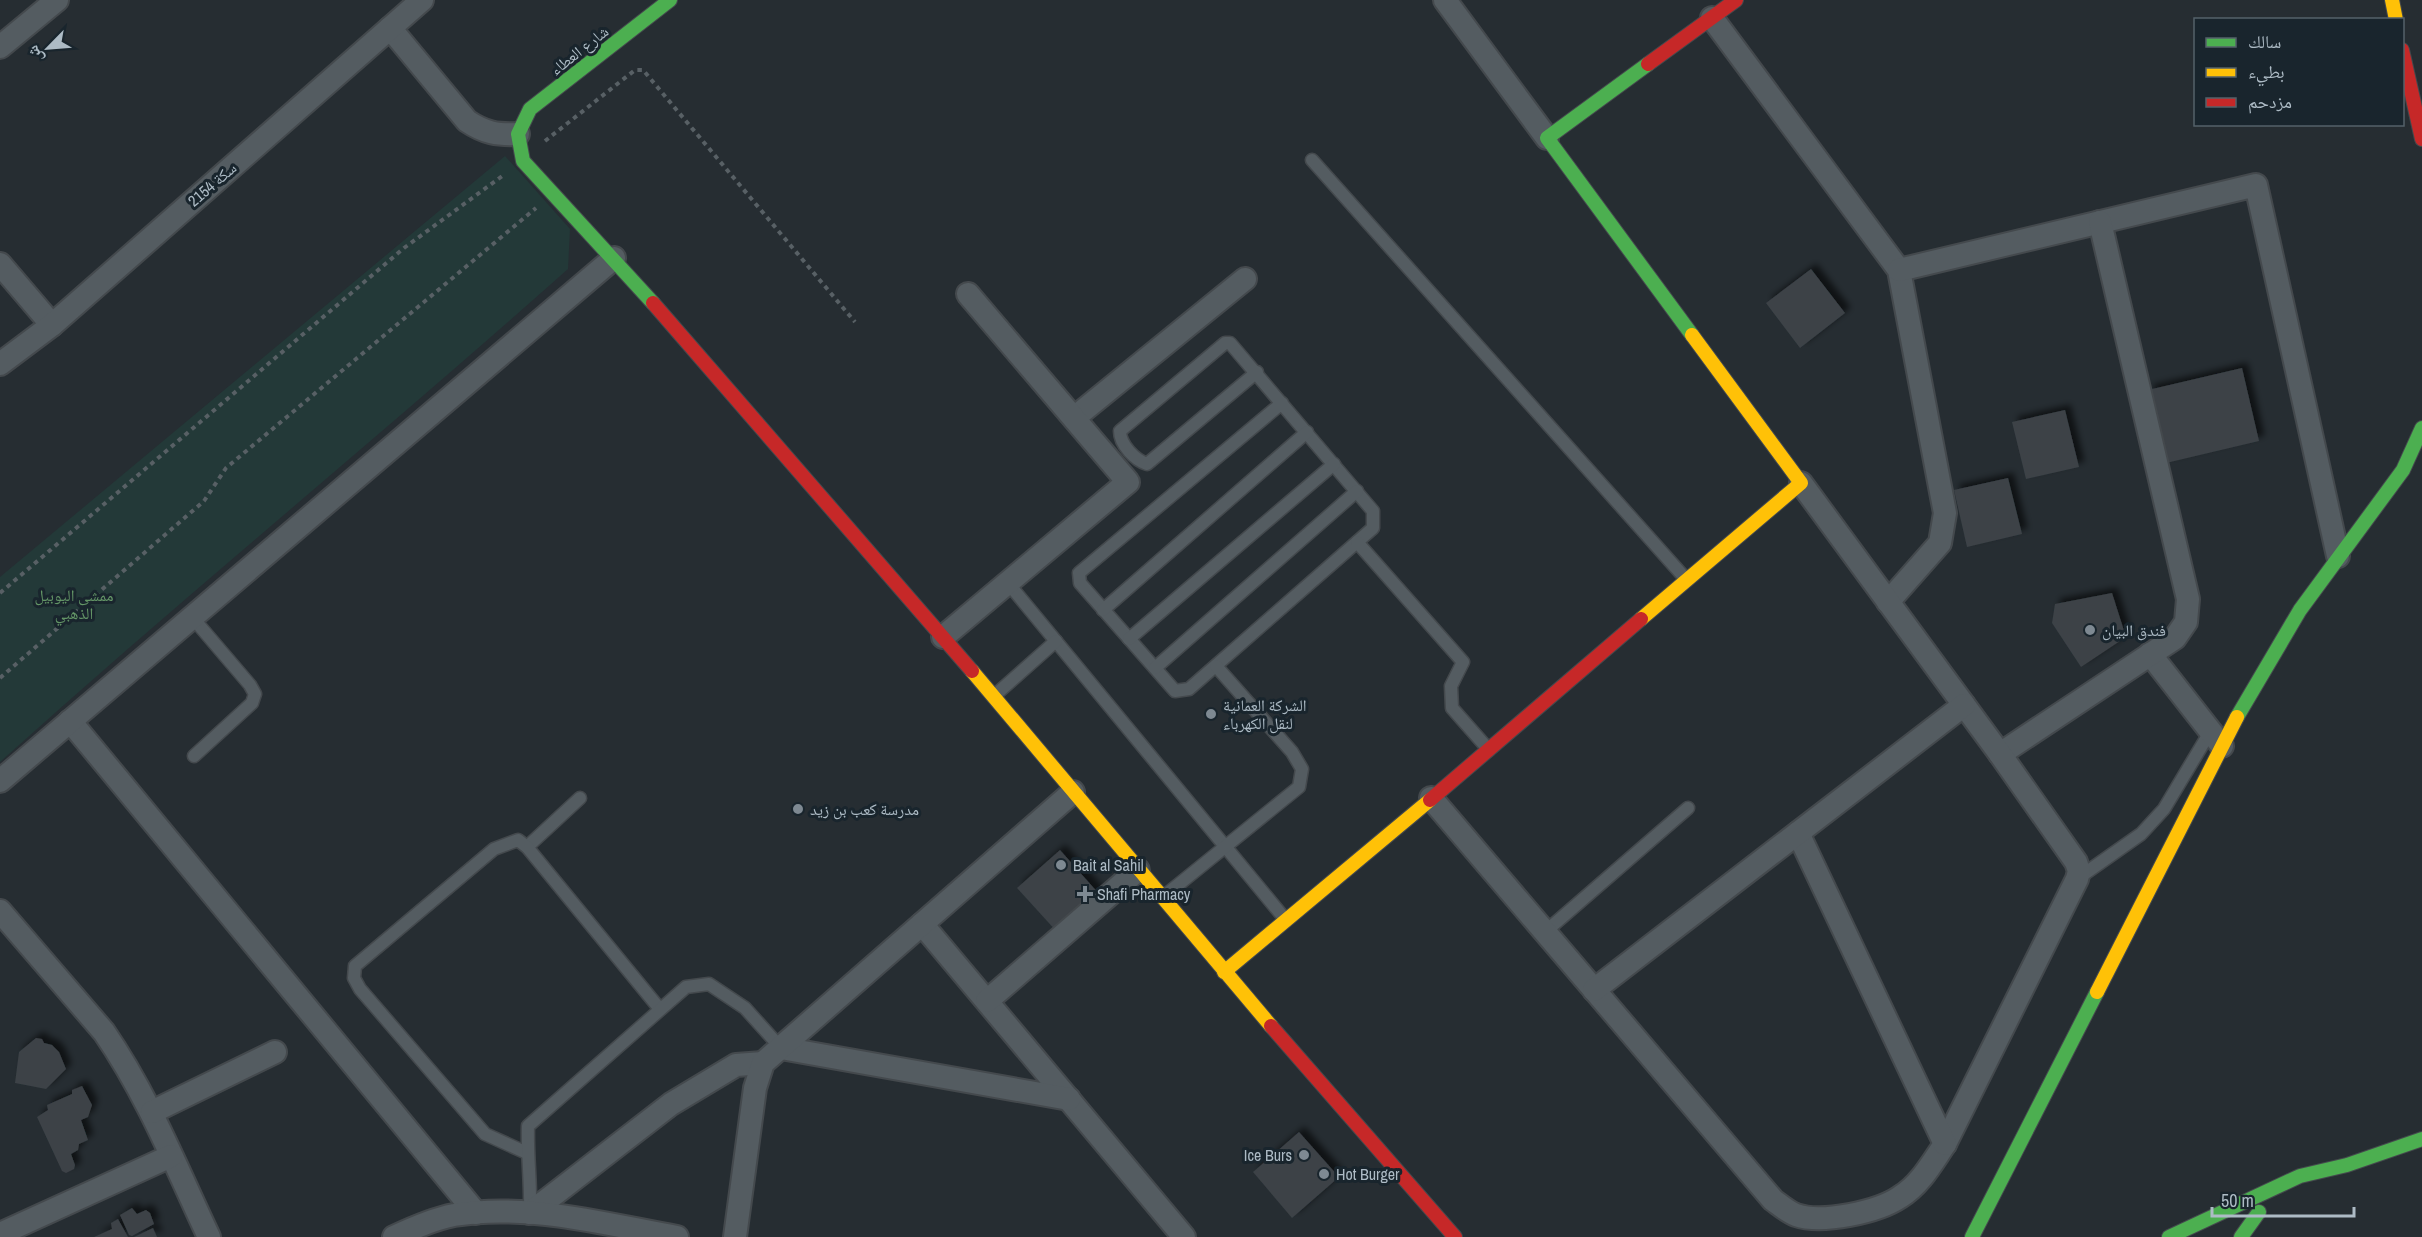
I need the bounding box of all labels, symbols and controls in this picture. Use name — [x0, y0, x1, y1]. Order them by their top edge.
north arrow — [18, 18, 78, 78]
legend — [2194, 18, 2404, 126]
street label: شارع العطاء — [545, 20, 613, 80]
text: سالك — [2248, 29, 2281, 54]
text: ش — [21, 42, 48, 67]
text: بطيء — [2248, 59, 2285, 87]
text: مزدحم — [2248, 89, 2292, 114]
street label: سكة 2154 — [183, 157, 241, 211]
park label: ممشى اليوبيل الذهبي — [34, 584, 114, 626]
place label: فندق البيان — [2102, 619, 2166, 641]
marker: فندق البيان — [2083, 623, 2097, 637]
place label: الشرکة العمانیة لنقل الکهرباء — [1223, 694, 1307, 734]
marker: الشرکة العمانیة لنقل الکهرباء — [1204, 707, 1218, 721]
place label: مدرسة كعب بن زيد — [810, 798, 919, 820]
marker: مدرسة كعب بن زيد — [791, 802, 805, 816]
place label: Bait al Sahil — [1073, 854, 1144, 876]
marker: Bait al Sahil — [1054, 858, 1068, 872]
place label: Shafi Pharmacy — [1097, 883, 1191, 905]
marker: Shafi Pharmacy — [1078, 887, 1092, 901]
place label: Ice Burs — [1244, 1144, 1292, 1166]
marker: Ice Burs — [1297, 1148, 1311, 1162]
place label: Hot Burger — [1336, 1163, 1400, 1185]
marker: Hot Burger — [1317, 1167, 1331, 1181]
scale bar — [2212, 1180, 2354, 1218]
text: 50 m — [2221, 1188, 2254, 1213]

